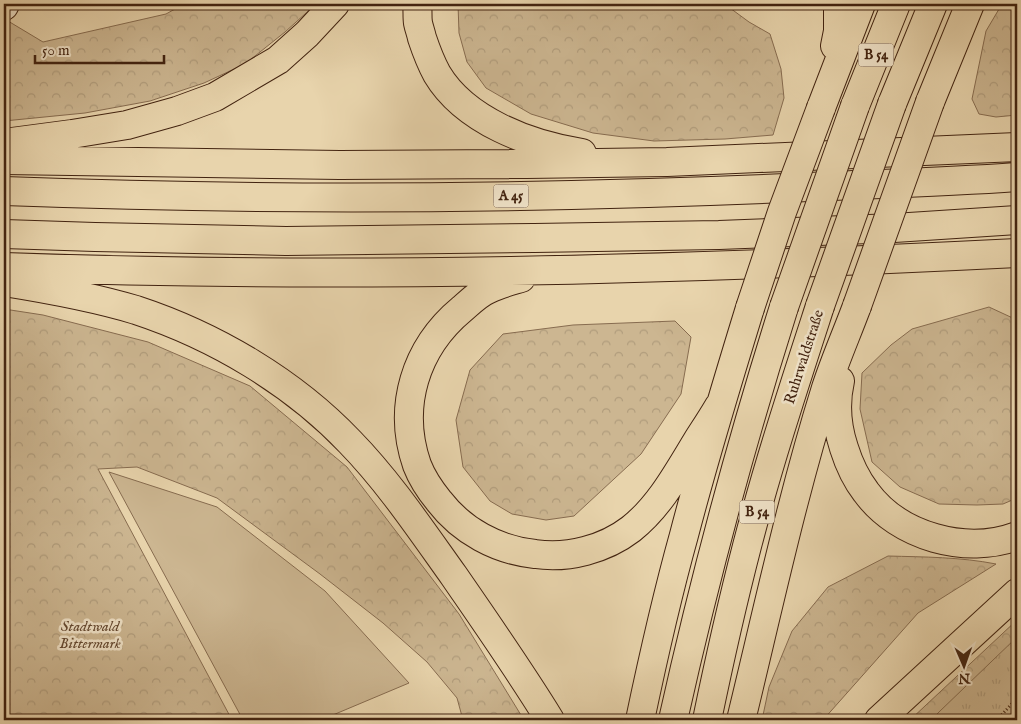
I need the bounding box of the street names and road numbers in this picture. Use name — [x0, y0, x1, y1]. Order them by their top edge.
road number: B 54 — [858, 44, 894, 66]
road number: A 45 — [494, 185, 528, 208]
street label: Ruhrwaldstraße — [780, 307, 828, 407]
road number: B 54 — [740, 501, 774, 524]

